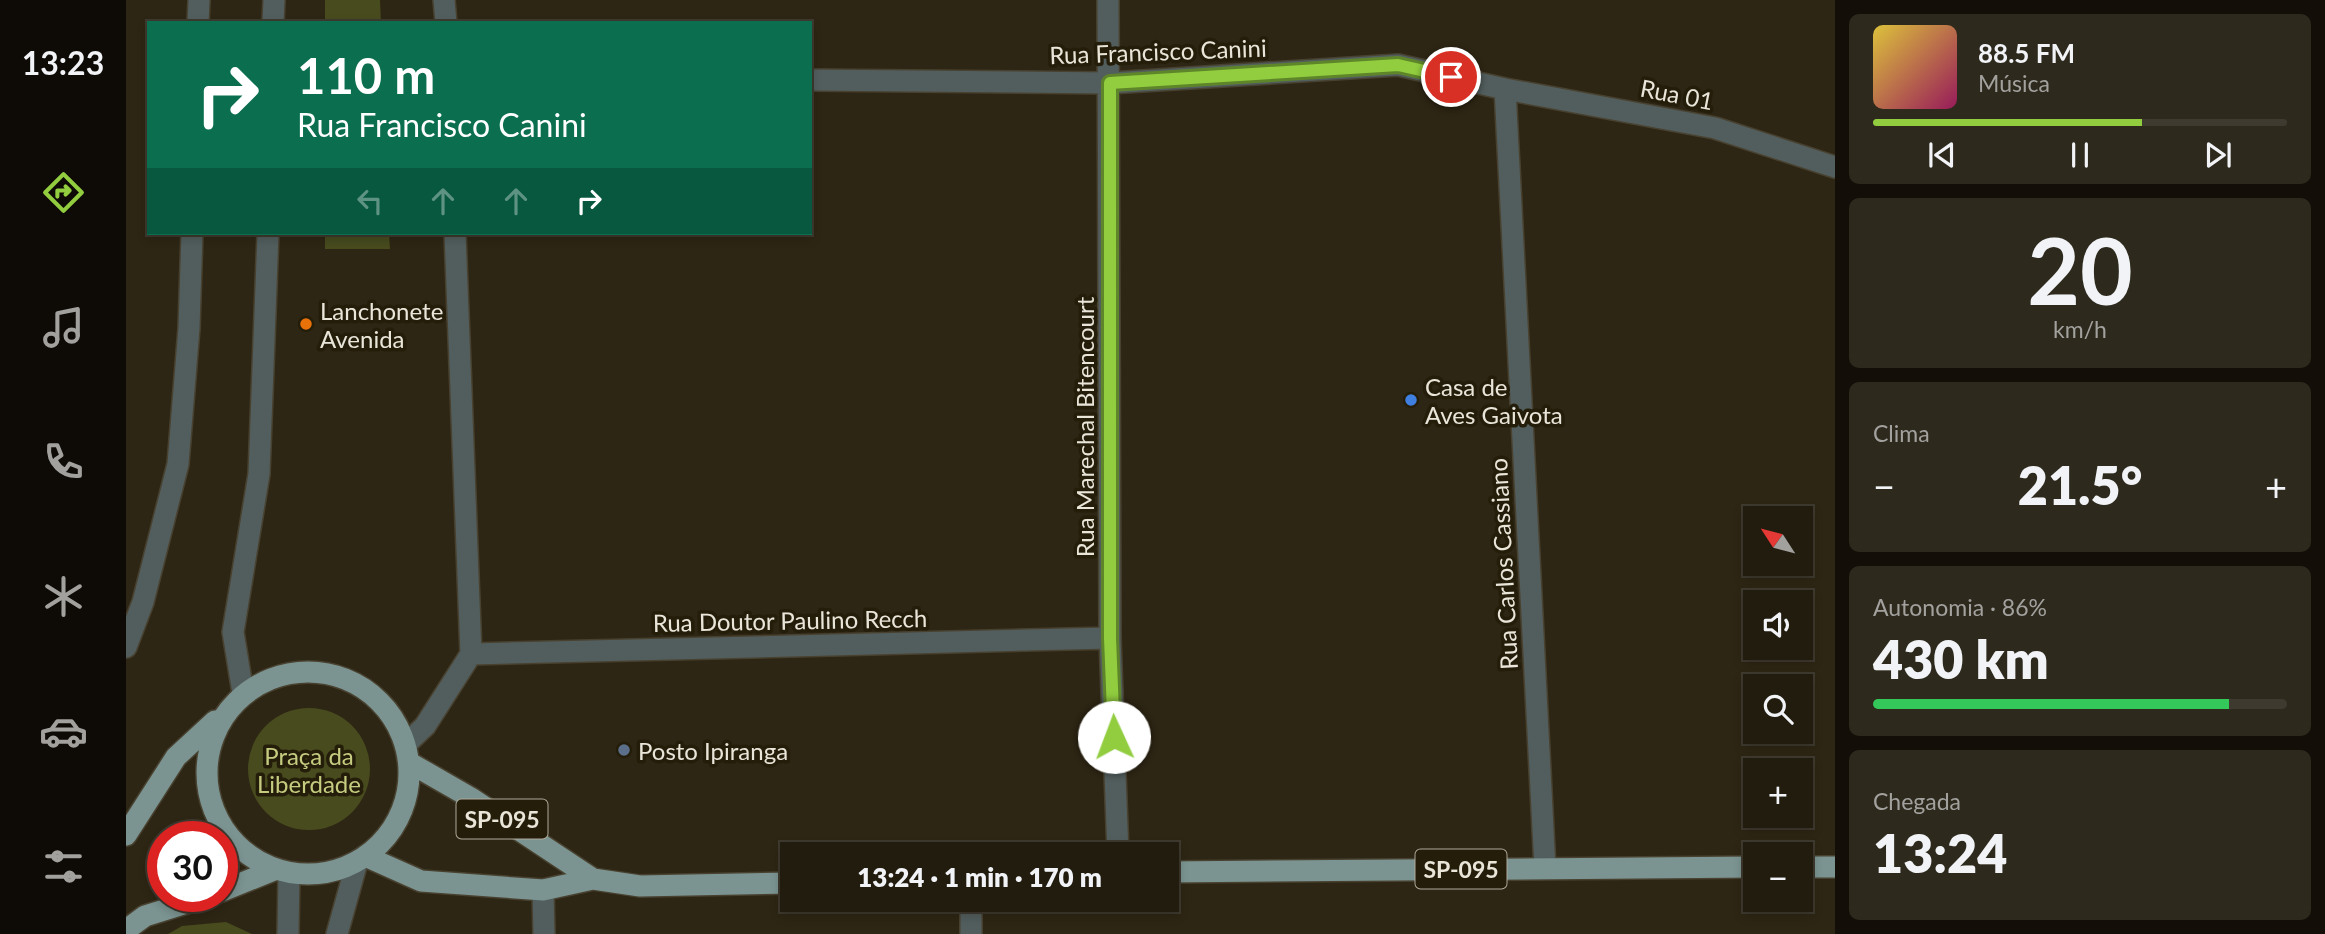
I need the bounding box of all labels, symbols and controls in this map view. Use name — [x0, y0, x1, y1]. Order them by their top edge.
street label: Rua Francisco Canini — [1049, 33, 1267, 69]
text: 88.5 FM — [1978, 37, 2075, 69]
text: 13:23 — [22, 43, 104, 82]
text: 110 m — [297, 46, 435, 104]
pin — [1421, 47, 1481, 107]
icon: right — [182, 49, 273, 140]
icon: arrive — [1432, 58, 1470, 96]
text: Música — [1978, 69, 2050, 97]
street label: Rua 01 — [1638, 73, 1716, 115]
text: Rua Francisco Canini — [297, 105, 587, 144]
icon: previous — [1923, 136, 1961, 174]
icon: pause — [2061, 136, 2099, 174]
icon: next — [2199, 136, 2237, 174]
icon: directions — [39, 168, 88, 217]
icon: left — [351, 182, 389, 220]
icon: ahead — [424, 182, 462, 220]
icon: ahead — [497, 182, 535, 220]
icon: right — [570, 182, 608, 220]
text: 20 — [2027, 215, 2133, 324]
place label: Lanchonete Avenida — [320, 296, 443, 353]
street label: Rua Marechal Bitencourt — [1070, 296, 1099, 557]
icon: music — [39, 303, 88, 352]
text: km/h — [2053, 315, 2107, 343]
marker: Lanchonete Avenida — [298, 316, 314, 332]
place label: Casa de Aves Gaivota — [1425, 372, 1563, 429]
marker: Casa de Aves Gaivota — [1403, 392, 1419, 408]
text: Clima — [1873, 419, 1930, 447]
icon: phone — [39, 437, 88, 486]
text: 21.5° — [2018, 454, 2142, 516]
street label: Rua Carlos Cassiano — [1483, 457, 1523, 671]
text: − — [1873, 463, 1895, 509]
text: + — [2265, 463, 2287, 509]
north arrow — [1743, 506, 1813, 576]
map controls — [1743, 506, 1813, 912]
icon: climate — [39, 572, 88, 621]
button: sound — [1743, 590, 1813, 660]
text: Autonomia · 86% — [1873, 593, 2047, 621]
street label: Rua Doutor Paulino Recch — [653, 603, 927, 637]
text: 430 km — [1873, 628, 2049, 690]
button: search — [1743, 674, 1813, 744]
position arrow — [1077, 700, 1151, 774]
icon: car — [39, 707, 88, 756]
place label: Posto Ipiranga — [638, 736, 788, 765]
park label: Praça da Liberdade — [257, 741, 361, 798]
marker: Posto Ipiranga — [616, 742, 632, 758]
button: + — [1743, 758, 1813, 828]
text: Chegada — [1873, 787, 1961, 815]
road number: SP-095 — [456, 800, 548, 838]
speed limit sign: 30 — [147, 821, 238, 912]
text: 13:24 — [1873, 822, 2007, 884]
icon: filters — [39, 842, 88, 891]
button: − — [1743, 842, 1813, 912]
road number: SP-095 — [1416, 849, 1506, 888]
text: 13:24 · 1 min · 170 m — [857, 861, 1102, 893]

